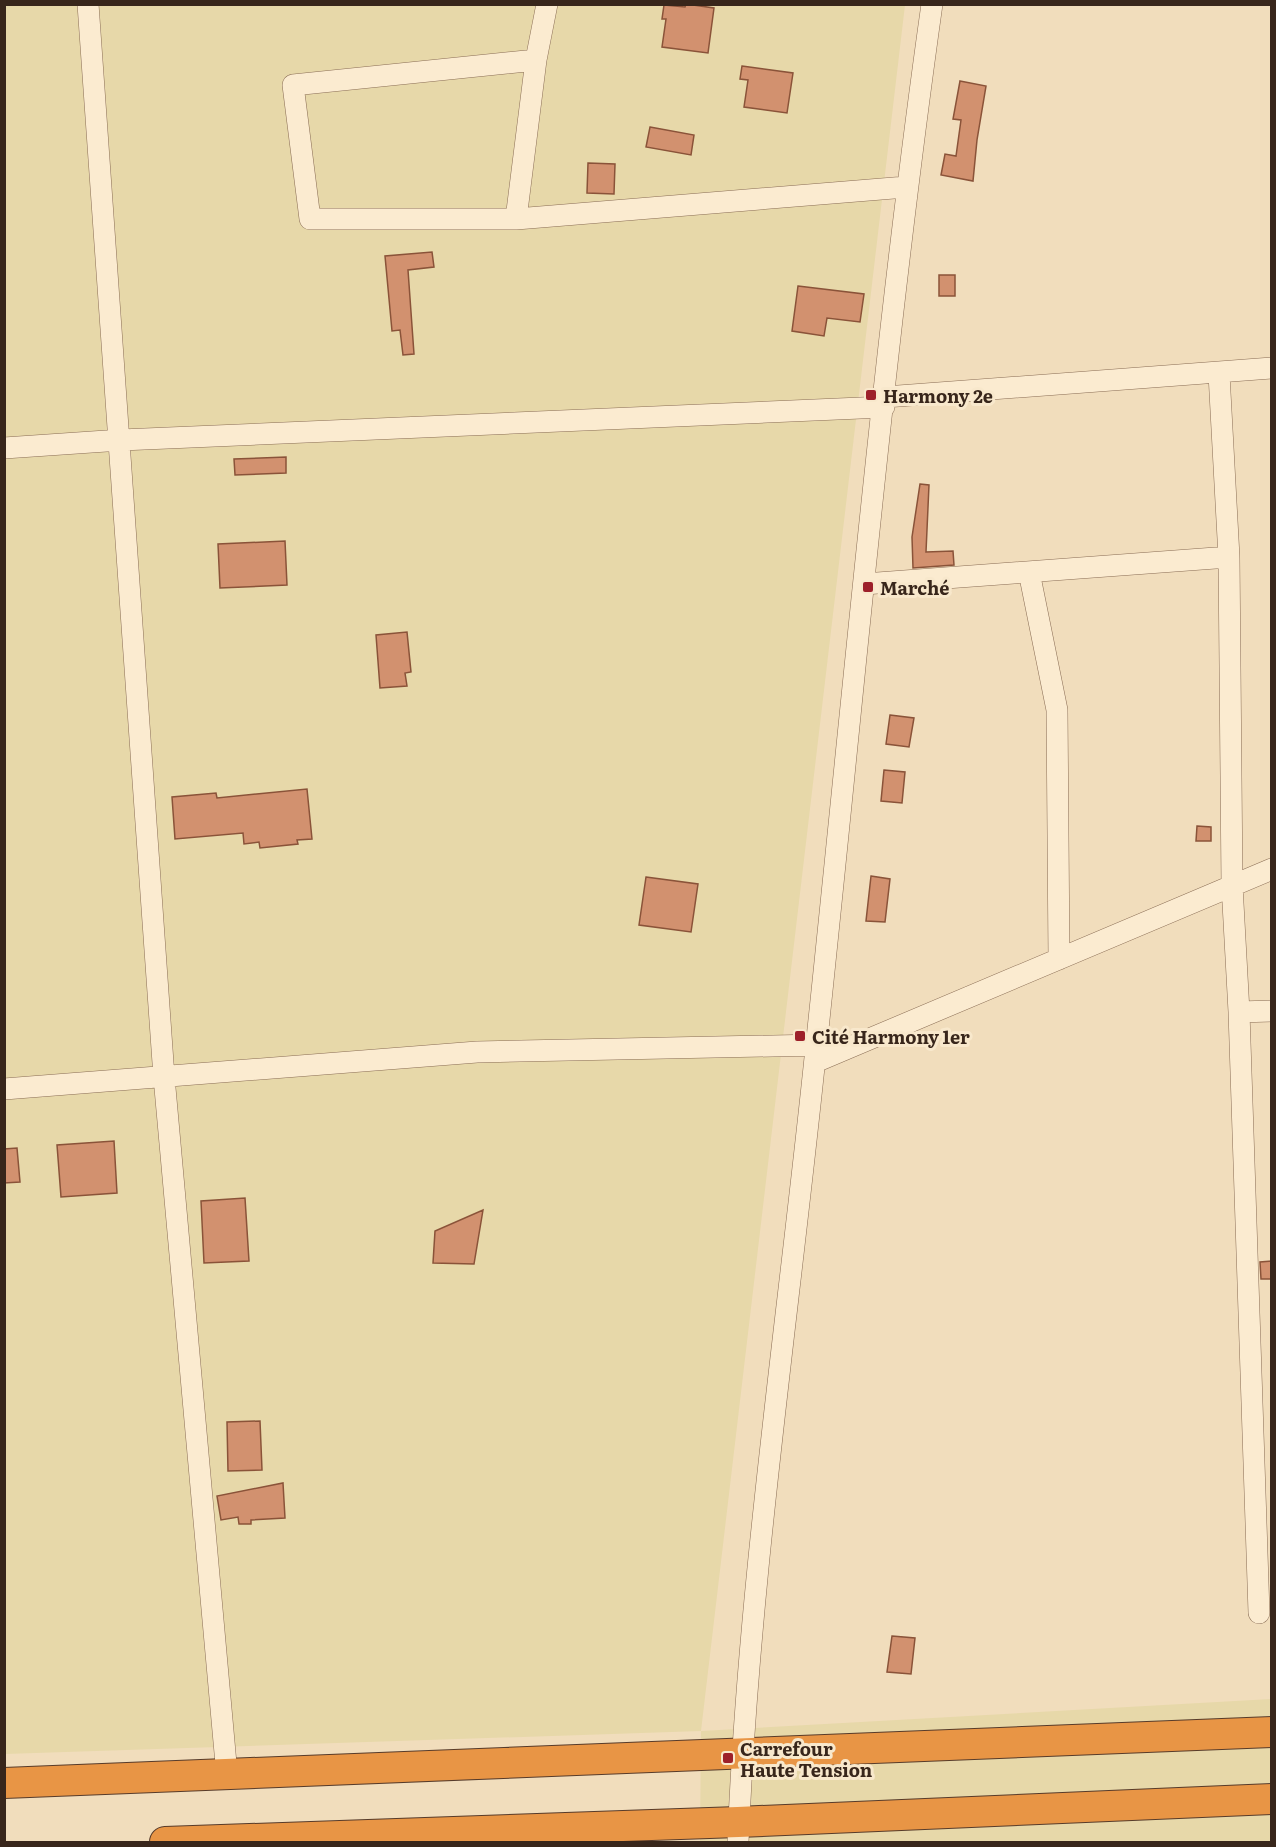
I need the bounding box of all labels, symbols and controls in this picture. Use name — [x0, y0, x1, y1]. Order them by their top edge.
place label: Harmony 2e — [883, 382, 993, 409]
marker: Harmony 2e — [864, 388, 878, 402]
place label: Marché — [880, 574, 950, 601]
marker: Marché — [861, 580, 875, 594]
place label: Cité Harmony 1er — [812, 1023, 970, 1050]
marker: Cité Harmony 1er — [793, 1029, 807, 1043]
place label: Carrefour Haute Tension — [740, 1735, 873, 1783]
marker: Carrefour Haute Tension — [721, 1751, 735, 1765]

